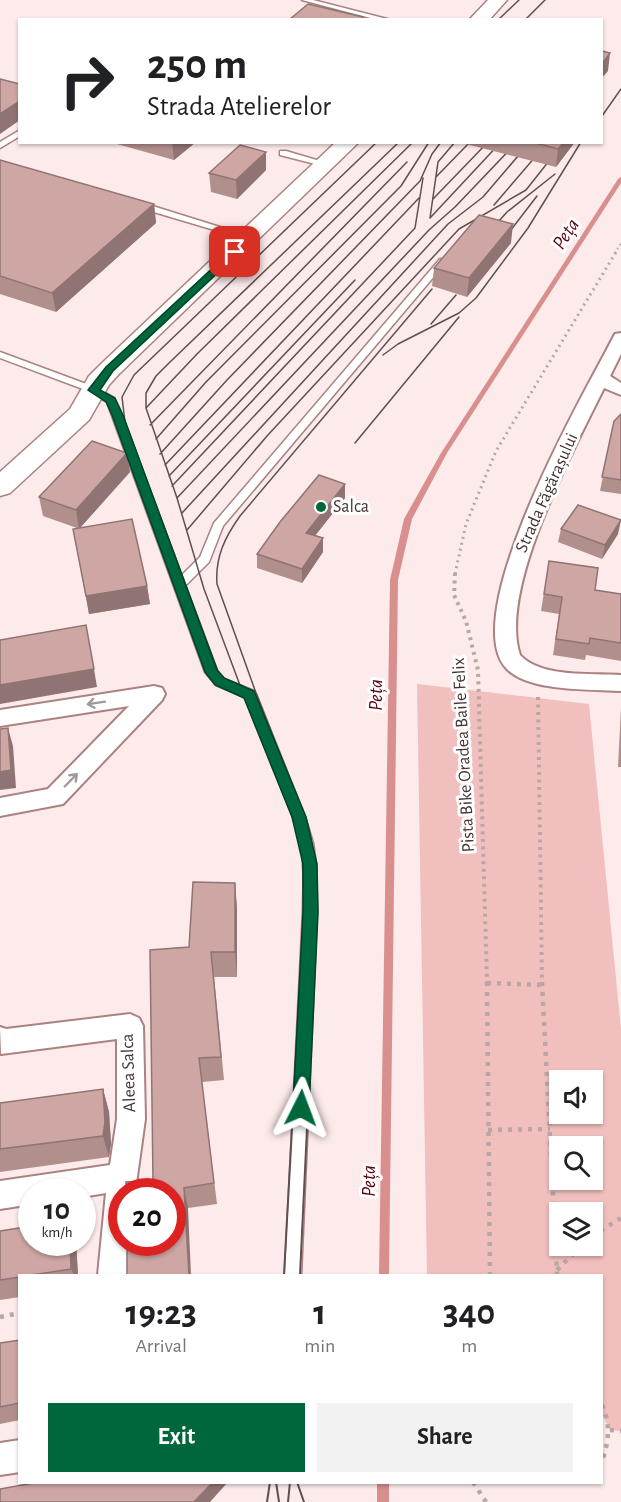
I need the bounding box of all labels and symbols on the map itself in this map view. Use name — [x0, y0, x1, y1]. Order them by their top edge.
water label: Peța — [549, 215, 584, 253]
pin — [209, 226, 260, 277]
street label: Strada Făgărașului — [513, 430, 582, 556]
place label: Salca — [333, 498, 369, 516]
marker: Salca — [314, 500, 328, 514]
street label: Pista Bike Oradea Baile Felix — [450, 657, 478, 853]
water label: Peța — [366, 679, 387, 711]
one-way arrow — [86, 698, 106, 709]
one-way arrow — [64, 773, 78, 788]
street label: Aleea Salca — [119, 1033, 139, 1113]
position arrow — [269, 1076, 333, 1140]
water label: Peța — [359, 1165, 380, 1197]
speed limit sign: 20 — [108, 1178, 186, 1256]

